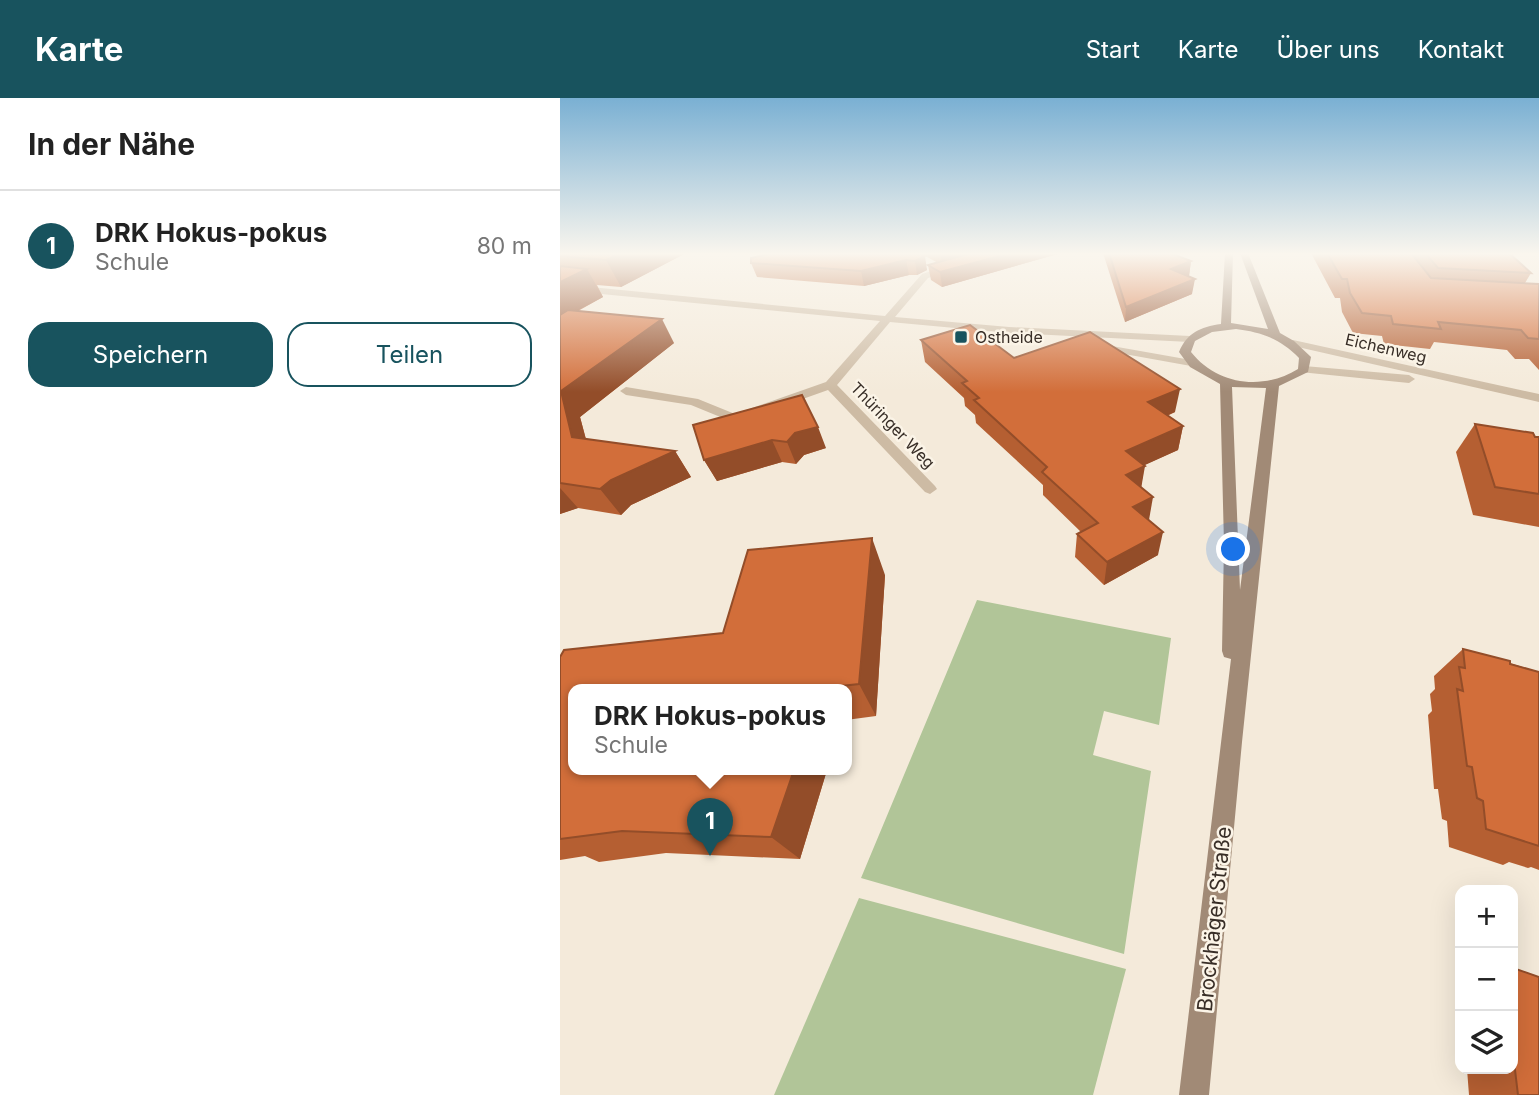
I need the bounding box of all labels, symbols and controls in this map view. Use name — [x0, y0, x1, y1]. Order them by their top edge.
text: Karte — [35, 29, 123, 69]
text: Start — [1086, 35, 1140, 64]
text: Karte — [1178, 35, 1238, 64]
text: Über uns — [1276, 35, 1380, 64]
text: Kontakt — [1418, 35, 1504, 64]
text: In der Nähe — [28, 126, 195, 162]
text: DRK Hokus-pokus — [95, 217, 327, 248]
text: 1 — [46, 232, 56, 260]
text: 80 m — [477, 232, 532, 260]
text: Schule — [95, 248, 169, 276]
button: Speichern — [28, 322, 273, 387]
button: Teilen — [287, 322, 532, 387]
place label: Ostheide — [975, 327, 1043, 347]
marker: Ostheide — [953, 329, 969, 345]
street label: Eichenweg — [1343, 329, 1429, 367]
street label: Thüringer Weg — [847, 378, 939, 472]
your location — [1216, 532, 1250, 566]
popup — [568, 684, 852, 775]
text: DRK Hokus-pokus — [594, 700, 826, 731]
text: Schule — [594, 731, 668, 759]
pin: 1 — [687, 798, 733, 856]
street label: Brockhäger Straße — [1192, 825, 1236, 1013]
map controls — [1455, 885, 1518, 1074]
button: + — [1455, 885, 1518, 948]
button: − — [1455, 948, 1518, 1011]
button: layers — [1455, 1011, 1518, 1074]

